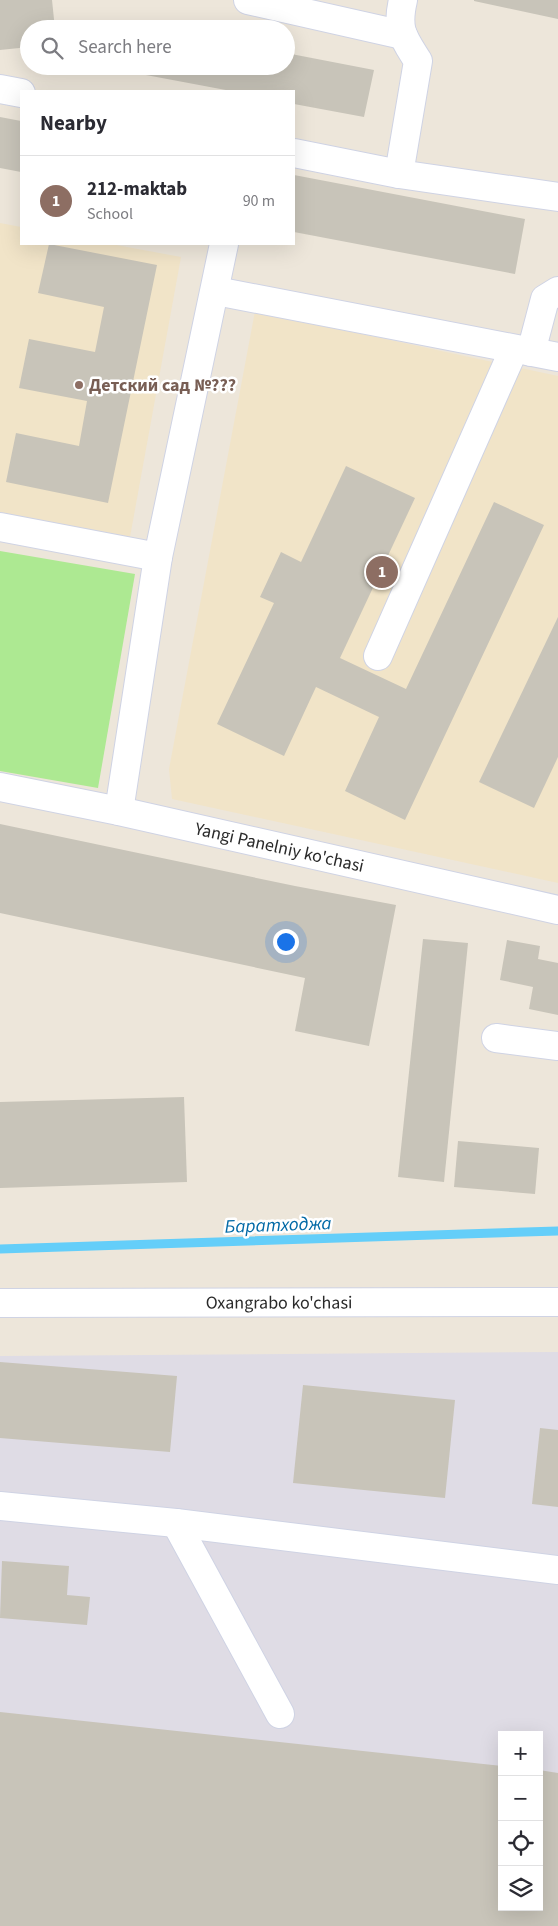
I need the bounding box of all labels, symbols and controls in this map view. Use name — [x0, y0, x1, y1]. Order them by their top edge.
search box — [20, 20, 295, 75]
icon: search — [38, 34, 66, 62]
text: Search here — [78, 34, 172, 61]
text: Nearby — [40, 108, 107, 138]
text: 212-maktab — [87, 176, 187, 203]
text: 1 — [52, 190, 60, 212]
text: 90 m — [243, 190, 275, 212]
text: School — [87, 203, 133, 225]
place label: Детский сад №??? — [89, 373, 236, 398]
marker: Детский сад №??? — [73, 379, 85, 391]
pin: 1 — [366, 553, 398, 591]
street label: Yangi Panelniy ko'chasi — [192, 816, 366, 879]
your location — [273, 929, 299, 955]
water label: Баратходжа — [224, 1210, 332, 1241]
street label: Oxangrabo ko'chasi — [206, 1290, 352, 1316]
map controls — [498, 1731, 543, 1911]
button: + — [498, 1731, 543, 1776]
button: − — [498, 1776, 543, 1821]
button: locate — [498, 1821, 543, 1866]
button: layers — [498, 1866, 543, 1911]

